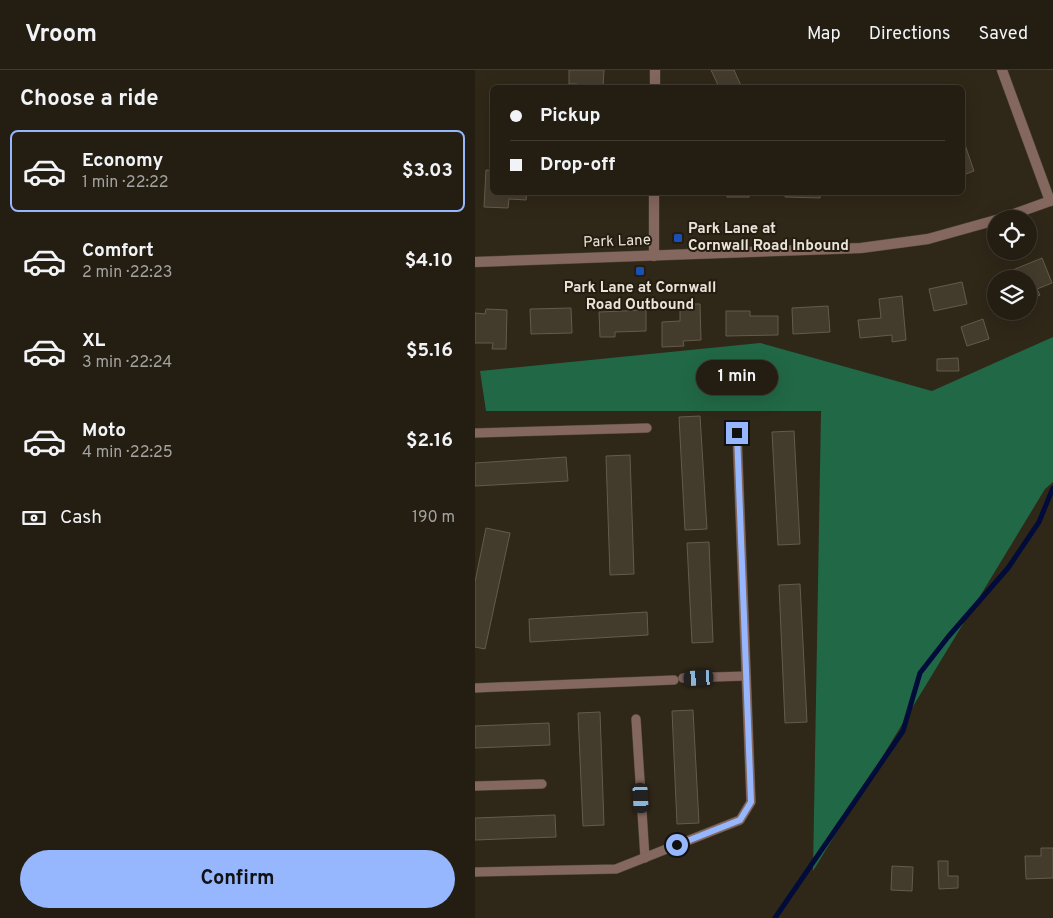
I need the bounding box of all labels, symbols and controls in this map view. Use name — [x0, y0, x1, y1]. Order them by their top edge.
text: Vroom — [25, 20, 97, 50]
text: Map — [807, 23, 841, 46]
text: Directions — [869, 23, 951, 46]
text: Saved — [979, 23, 1028, 46]
text: Choose a ride — [20, 86, 158, 113]
text: Pickup — [540, 104, 600, 128]
icon: car — [22, 149, 67, 194]
text: Economy — [82, 149, 163, 173]
text: Drop-off — [540, 153, 615, 177]
text: $3.03 — [402, 159, 453, 183]
text: 1 min · 22:22 — [82, 173, 169, 193]
map controls — [987, 210, 1037, 320]
button: locate — [987, 210, 1037, 260]
place label: Park Lane at Cornwall Road Inbound — [688, 220, 849, 256]
street label: Park Lane — [583, 231, 651, 253]
marker: Park Lane at Cornwall Road Inbound — [672, 232, 684, 244]
icon: car — [22, 239, 67, 284]
text: Comfort — [82, 239, 154, 263]
text: $4.10 — [405, 249, 453, 273]
text: 2 min · 22:23 — [82, 263, 172, 283]
marker: Park Lane at Cornwall Road Outbound — [634, 265, 646, 277]
button: layers — [987, 270, 1037, 320]
place label: Park Lane at Cornwall Road Outbound — [564, 279, 716, 315]
icon: car — [22, 329, 67, 374]
text: XL — [82, 329, 105, 353]
text: $5.16 — [406, 339, 453, 363]
text: 3 min · 22:24 — [82, 353, 172, 373]
callout: 1 min — [696, 360, 778, 396]
text: 1 min — [718, 367, 756, 387]
icon: car — [22, 419, 67, 464]
text: Moto — [82, 419, 126, 443]
route end — [726, 422, 748, 444]
text: $2.16 — [406, 429, 453, 453]
text: 4 min · 22:25 — [82, 443, 173, 463]
icon: cash — [20, 504, 48, 532]
text: Cash — [60, 506, 102, 530]
text: 190 m — [412, 508, 455, 528]
car — [683, 670, 714, 686]
car — [632, 783, 649, 813]
route start — [666, 834, 688, 856]
button: Confirm — [20, 850, 455, 908]

